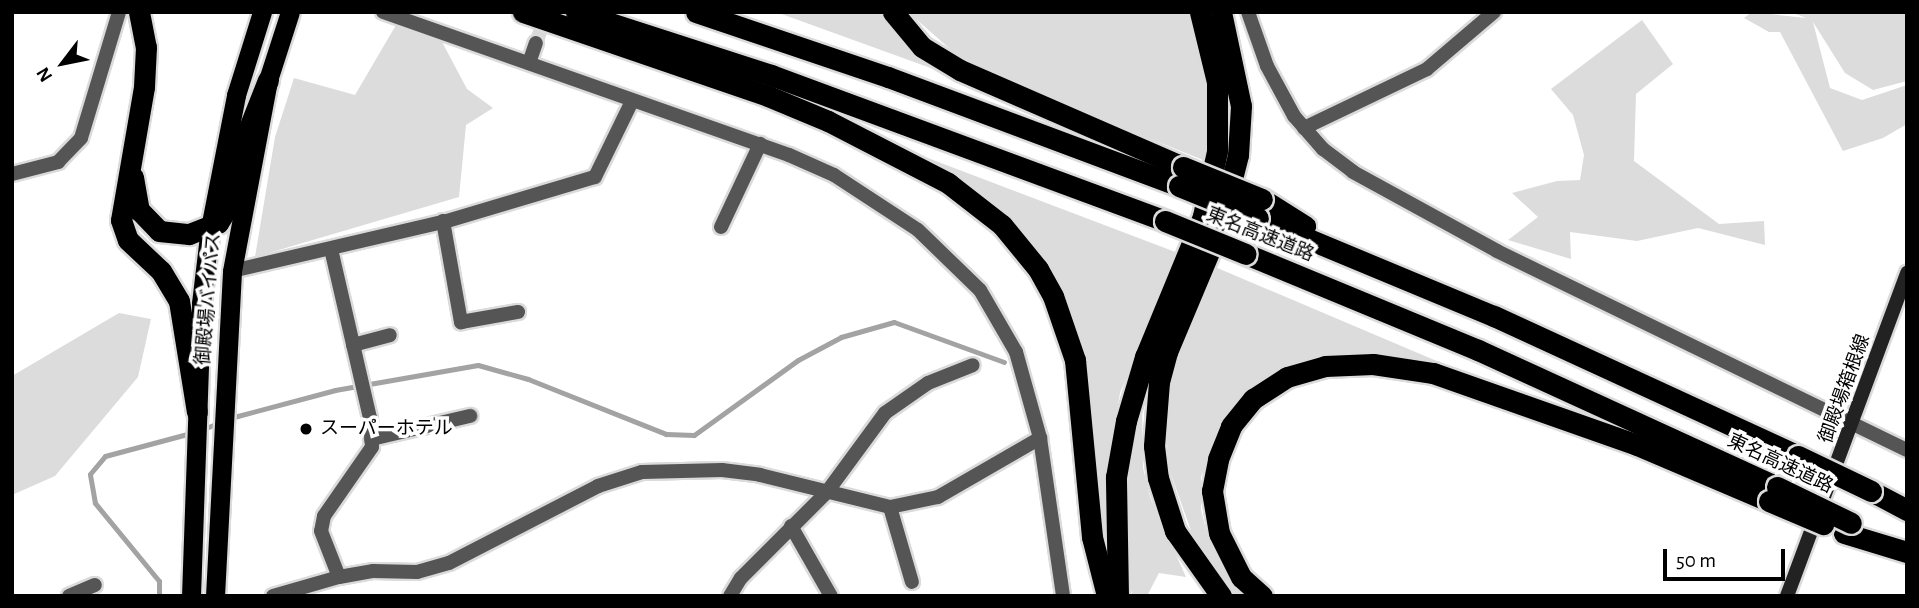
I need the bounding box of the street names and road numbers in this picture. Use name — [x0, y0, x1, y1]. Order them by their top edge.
street label: 東名高速道路 — [1203, 203, 1317, 267]
street label: 御殿場バイパス — [192, 232, 226, 366]
street label: 御殿場箱根線 — [1815, 332, 1875, 446]
street label: 東名高速道路 — [1724, 430, 1836, 498]

